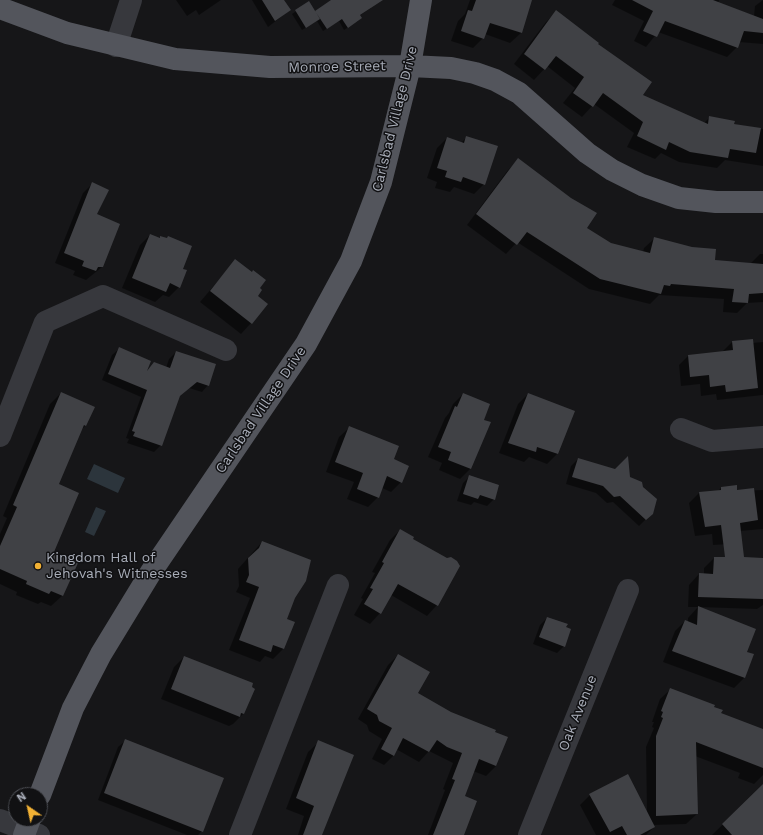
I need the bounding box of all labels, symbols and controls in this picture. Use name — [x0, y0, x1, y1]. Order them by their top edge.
street label: Carlsbad Village Drive — [369, 44, 421, 194]
street label: Monroe Street — [288, 58, 386, 76]
street label: Carlsbad Village Drive — [212, 343, 310, 477]
place label: Kingdom Hall of Jehovah's Witnesses — [46, 550, 188, 582]
marker: Kingdom Hall of Jehovah's Witnesses — [33, 561, 43, 571]
street label: Oak Avenue — [555, 672, 601, 754]
north arrow — [8, 787, 48, 827]
text: N — [15, 790, 29, 805]

